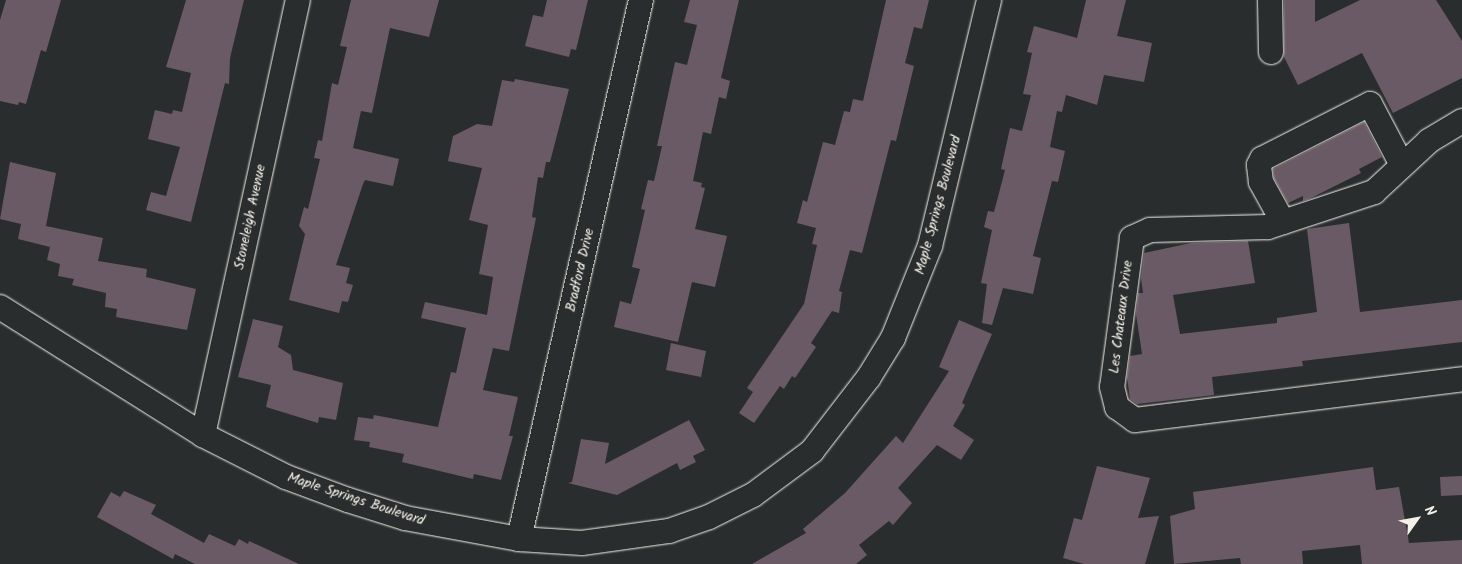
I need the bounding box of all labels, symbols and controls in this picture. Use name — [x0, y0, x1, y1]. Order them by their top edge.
street label: Maple Springs Boulevard — [911, 134, 965, 276]
street label: Stoneleigh Avenue — [231, 163, 269, 271]
street label: Bradford Drive — [562, 227, 598, 313]
street label: Les Chateaux Drive — [1106, 260, 1136, 374]
street label: Maple Springs Boulevard — [285, 469, 427, 529]
north arrow — [1392, 494, 1442, 544]
text: N — [1418, 501, 1441, 521]

